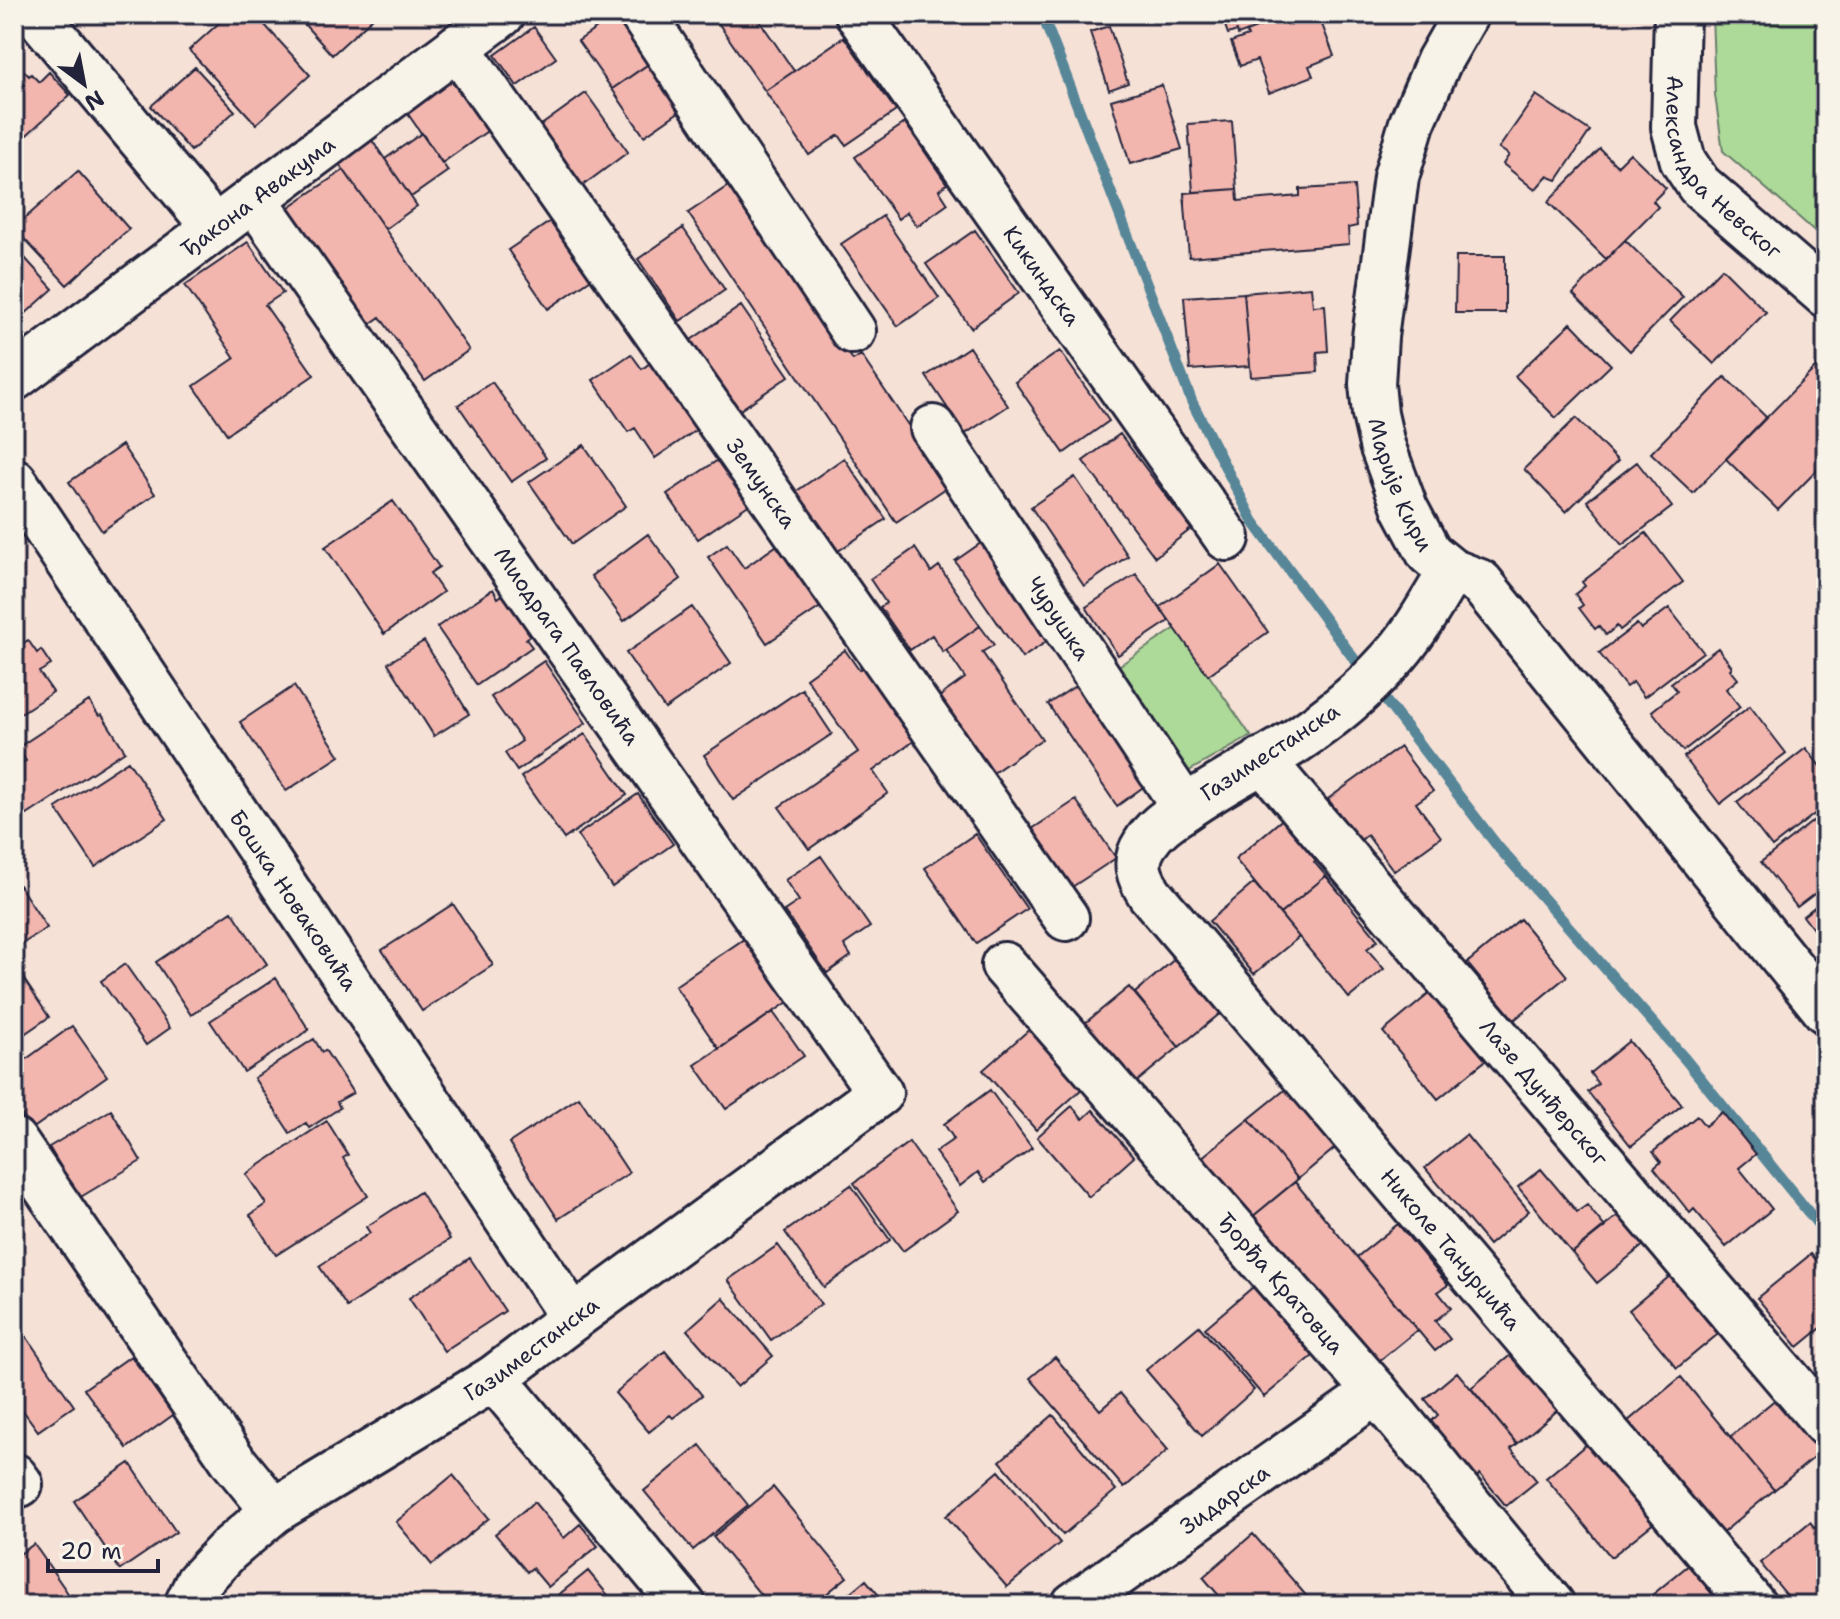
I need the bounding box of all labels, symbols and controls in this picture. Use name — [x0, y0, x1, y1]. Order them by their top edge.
north arrow — [44, 44, 124, 124]
street label: Александра Невског — [1659, 75, 1788, 265]
text: N — [79, 84, 109, 117]
street label: Ђакона Авакума — [175, 129, 341, 263]
street label: Кикиндска — [997, 220, 1088, 332]
street label: Марије Кири — [1362, 415, 1440, 557]
street label: Земунска — [720, 432, 804, 534]
street label: Миодрага Павловића — [487, 541, 647, 751]
street label: Чурушка — [1021, 570, 1098, 666]
street label: Газиместанска — [1195, 696, 1345, 808]
street label: Бошка Новаковића — [223, 804, 365, 997]
street label: Лазе Дунђерског — [1473, 1013, 1615, 1172]
street label: Николе Танурџића — [1374, 1162, 1528, 1336]
street label: Ђорђа Кратовца — [1212, 1206, 1351, 1360]
street label: Газиместанска — [458, 1289, 605, 1407]
street label: Зидарска — [1174, 1457, 1275, 1541]
scale bar — [48, 1523, 158, 1573]
text: 20 m — [60, 1535, 122, 1567]

